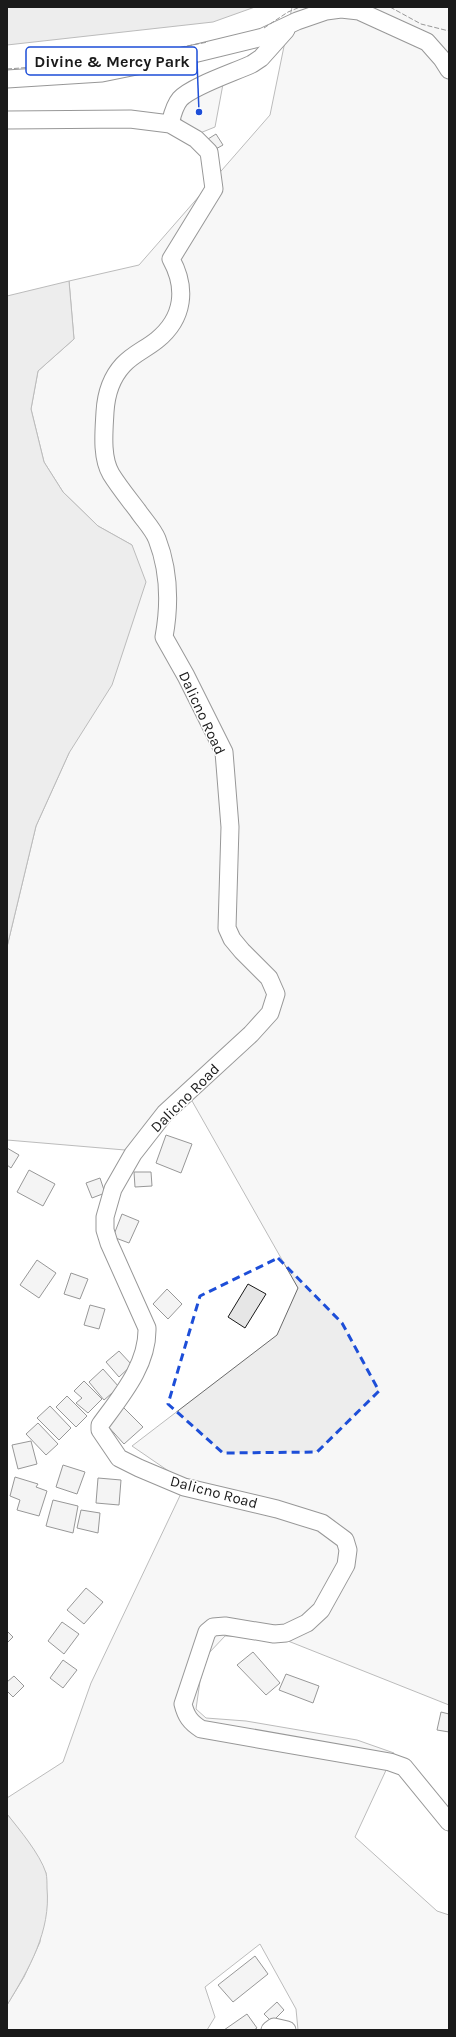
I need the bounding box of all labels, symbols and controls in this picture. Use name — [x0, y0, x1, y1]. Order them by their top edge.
callout: Divine & Mercy Park — [26, 47, 197, 75]
text: Divine & Mercy Park — [34, 52, 190, 71]
street label: Dalicno Road — [175, 668, 229, 758]
street label: Dalicno Road — [147, 1060, 223, 1136]
street label: Dalicno Road — [168, 1472, 260, 1512]

